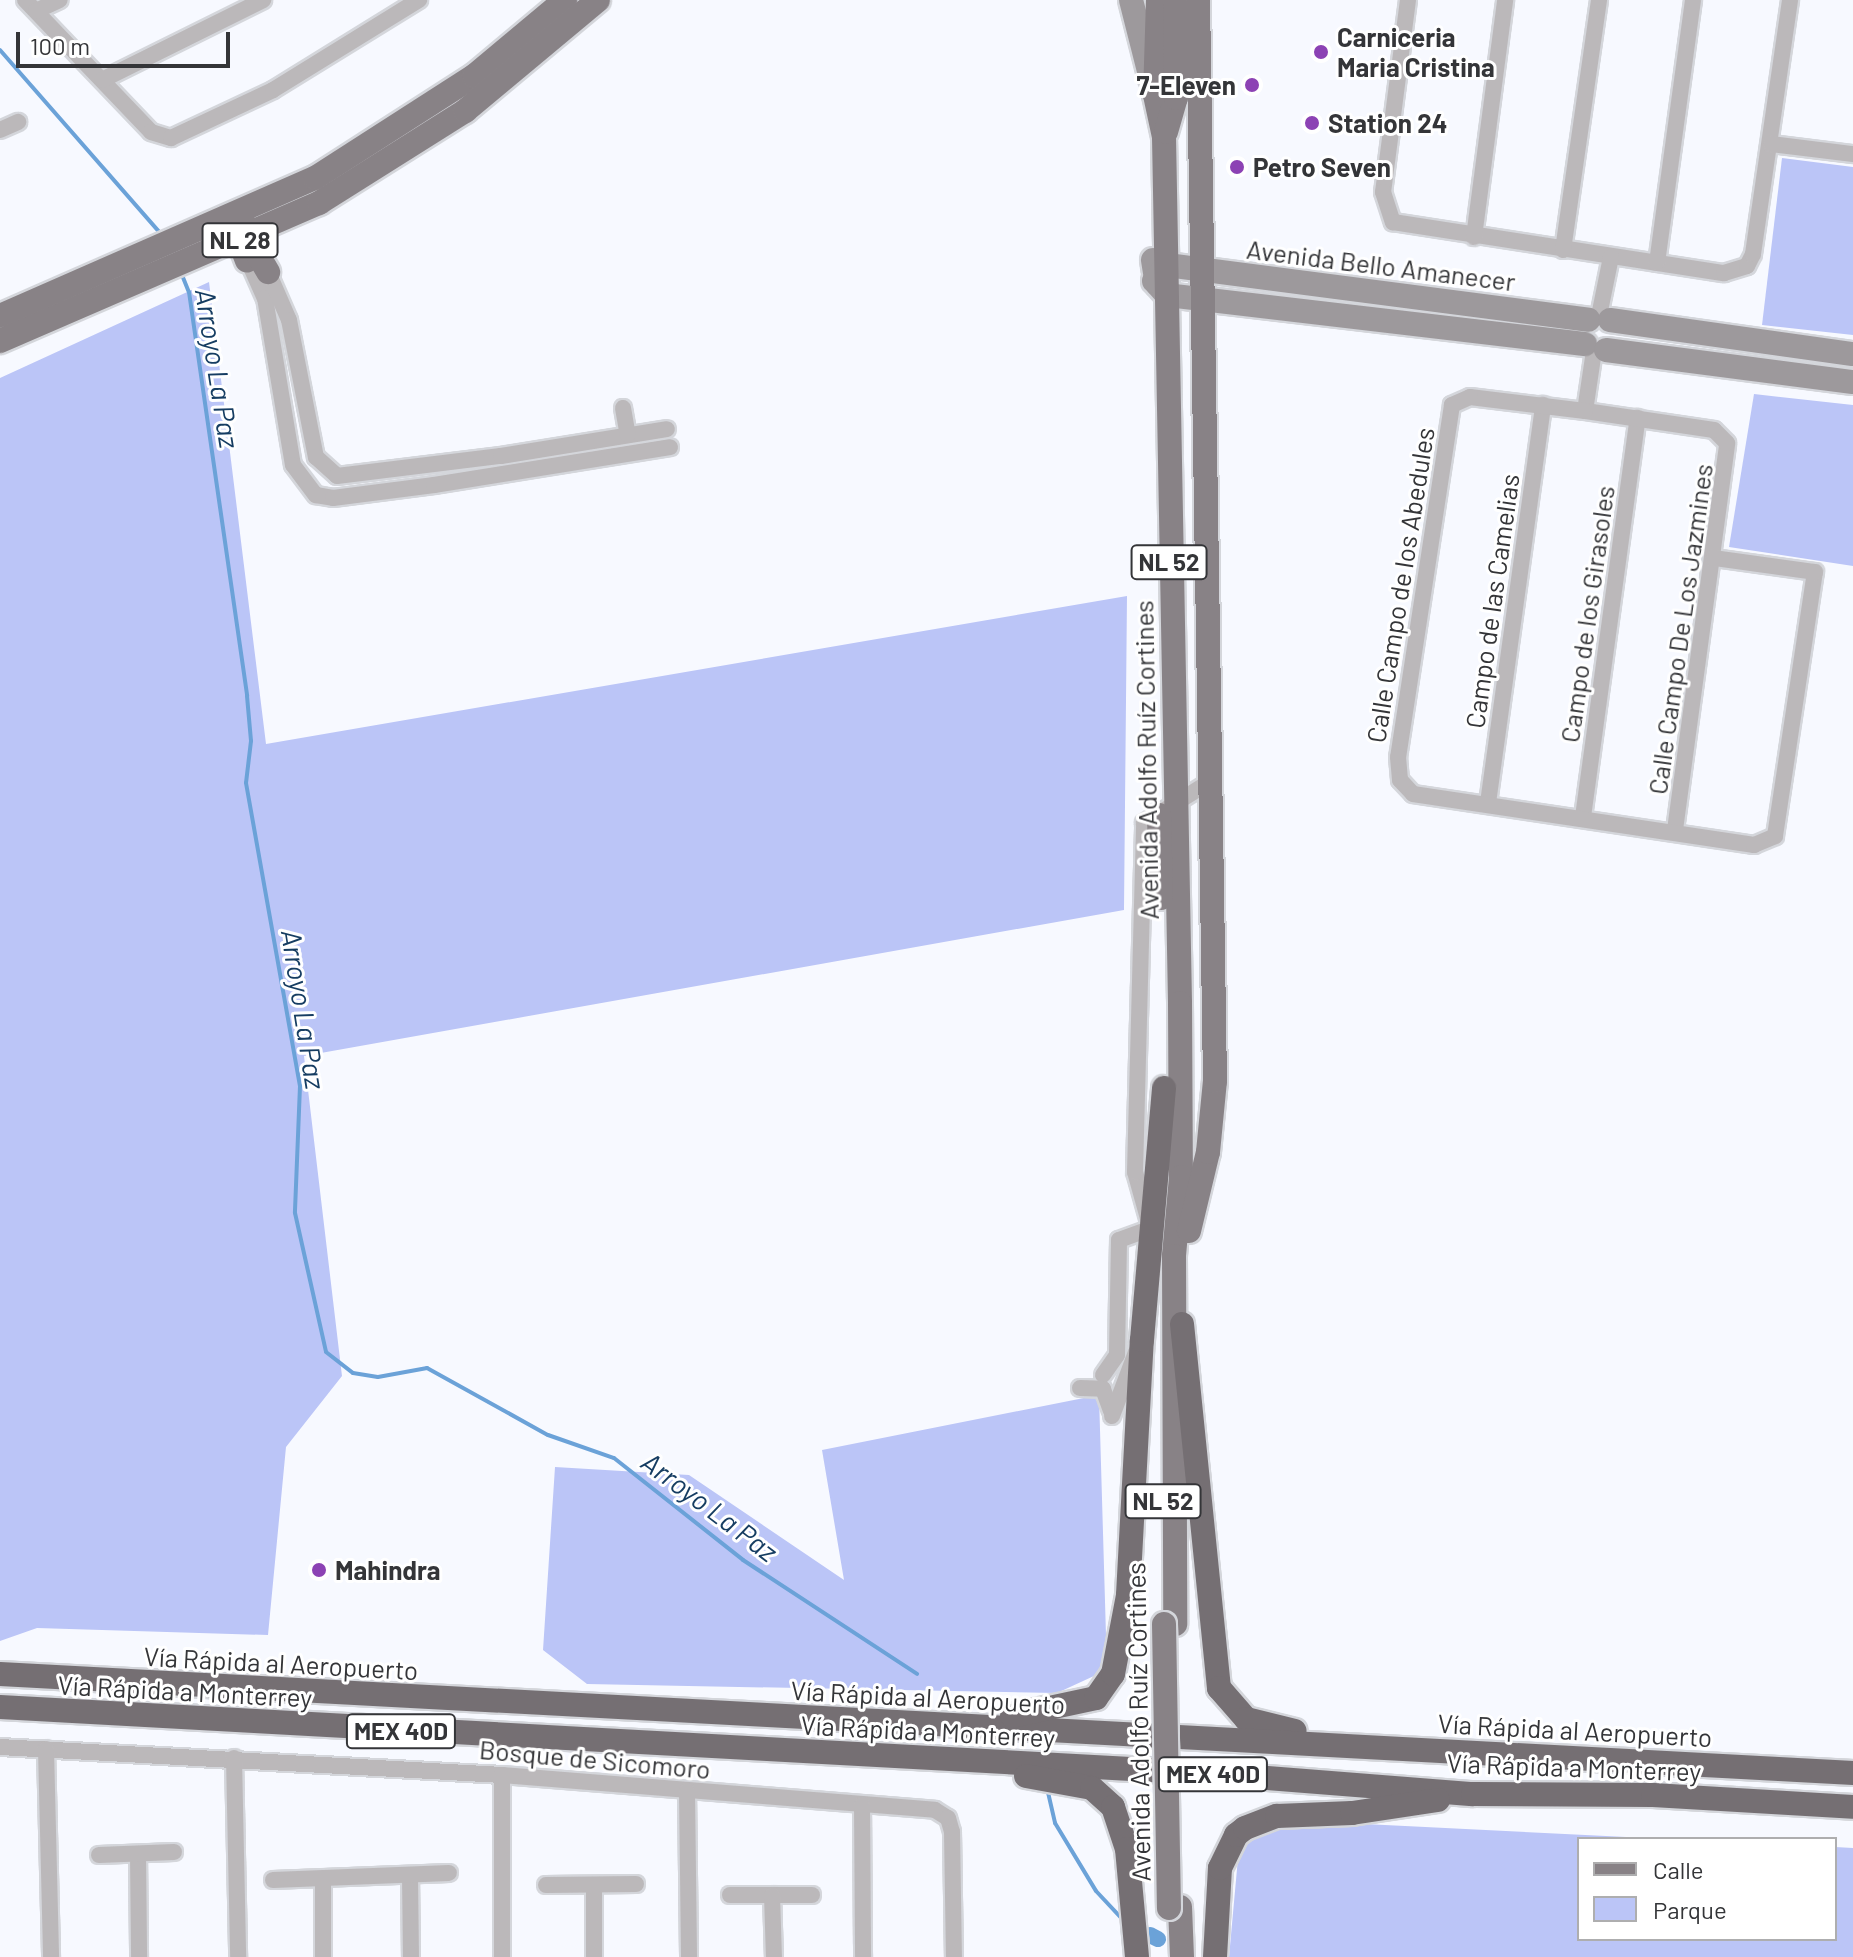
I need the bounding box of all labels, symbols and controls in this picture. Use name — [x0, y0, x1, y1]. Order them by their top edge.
scale bar — [20, 16, 234, 66]
place label: Carniceria Maria Cristina — [1337, 21, 1495, 82]
text: 100 m — [30, 31, 90, 60]
marker: Carniceria Maria Cristina — [1312, 43, 1330, 61]
place label: 7-Eleven — [1136, 69, 1236, 101]
marker: 7-Eleven — [1243, 76, 1261, 94]
place label: Station 24 — [1328, 107, 1447, 139]
marker: Station 24 — [1303, 114, 1321, 132]
place label: Petro Seven — [1253, 151, 1391, 183]
marker: Petro Seven — [1228, 158, 1246, 176]
road number: NL 28 — [200, 220, 280, 260]
street label: Avenida Bello Amanecer — [1245, 233, 1517, 297]
water label: Arroyo La Paz — [189, 286, 247, 450]
street label: Calle Campo de los Abedules — [1360, 425, 1440, 745]
street label: Calle Campo De Los Jazmines — [1641, 462, 1719, 796]
street label: Campo de las Camelias — [1459, 472, 1525, 730]
street label: Campo de los Girasoles — [1554, 484, 1620, 744]
road number: NL 52 — [1129, 542, 1209, 582]
street label: Avenida Adolfo Ruíz Cortines — [1128, 600, 1164, 920]
water label: Arroyo La Paz — [275, 927, 333, 1091]
water label: Arroyo La Paz — [636, 1444, 784, 1568]
road number: NL 52 — [1123, 1481, 1203, 1521]
place label: Mahindra — [335, 1554, 441, 1586]
marker: Mahindra — [310, 1561, 328, 1579]
street label: Avenida Adolfo Ruíz Cortines — [1120, 1562, 1156, 1882]
street label: Vía Rápida al Aeropuerto — [143, 1640, 419, 1686]
street label: Vía Rápida a Monterrey — [57, 1669, 313, 1713]
street label: Vía Rápida al Aeropuerto — [790, 1674, 1066, 1720]
street label: Vía Rápida al Aeropuerto — [1437, 1707, 1713, 1753]
street label: Vía Rápida a Monterrey — [800, 1709, 1056, 1753]
road number: MEX 40D — [345, 1711, 457, 1751]
street label: Bosque de Sicomoro — [478, 1733, 712, 1785]
street label: Vía Rápida a Monterrey — [1446, 1747, 1702, 1787]
road number: MEX 40D — [1157, 1754, 1269, 1794]
legend — [1577, 1837, 1837, 1941]
text: Calle — [1653, 1855, 1704, 1884]
text: Parque — [1653, 1895, 1727, 1924]

